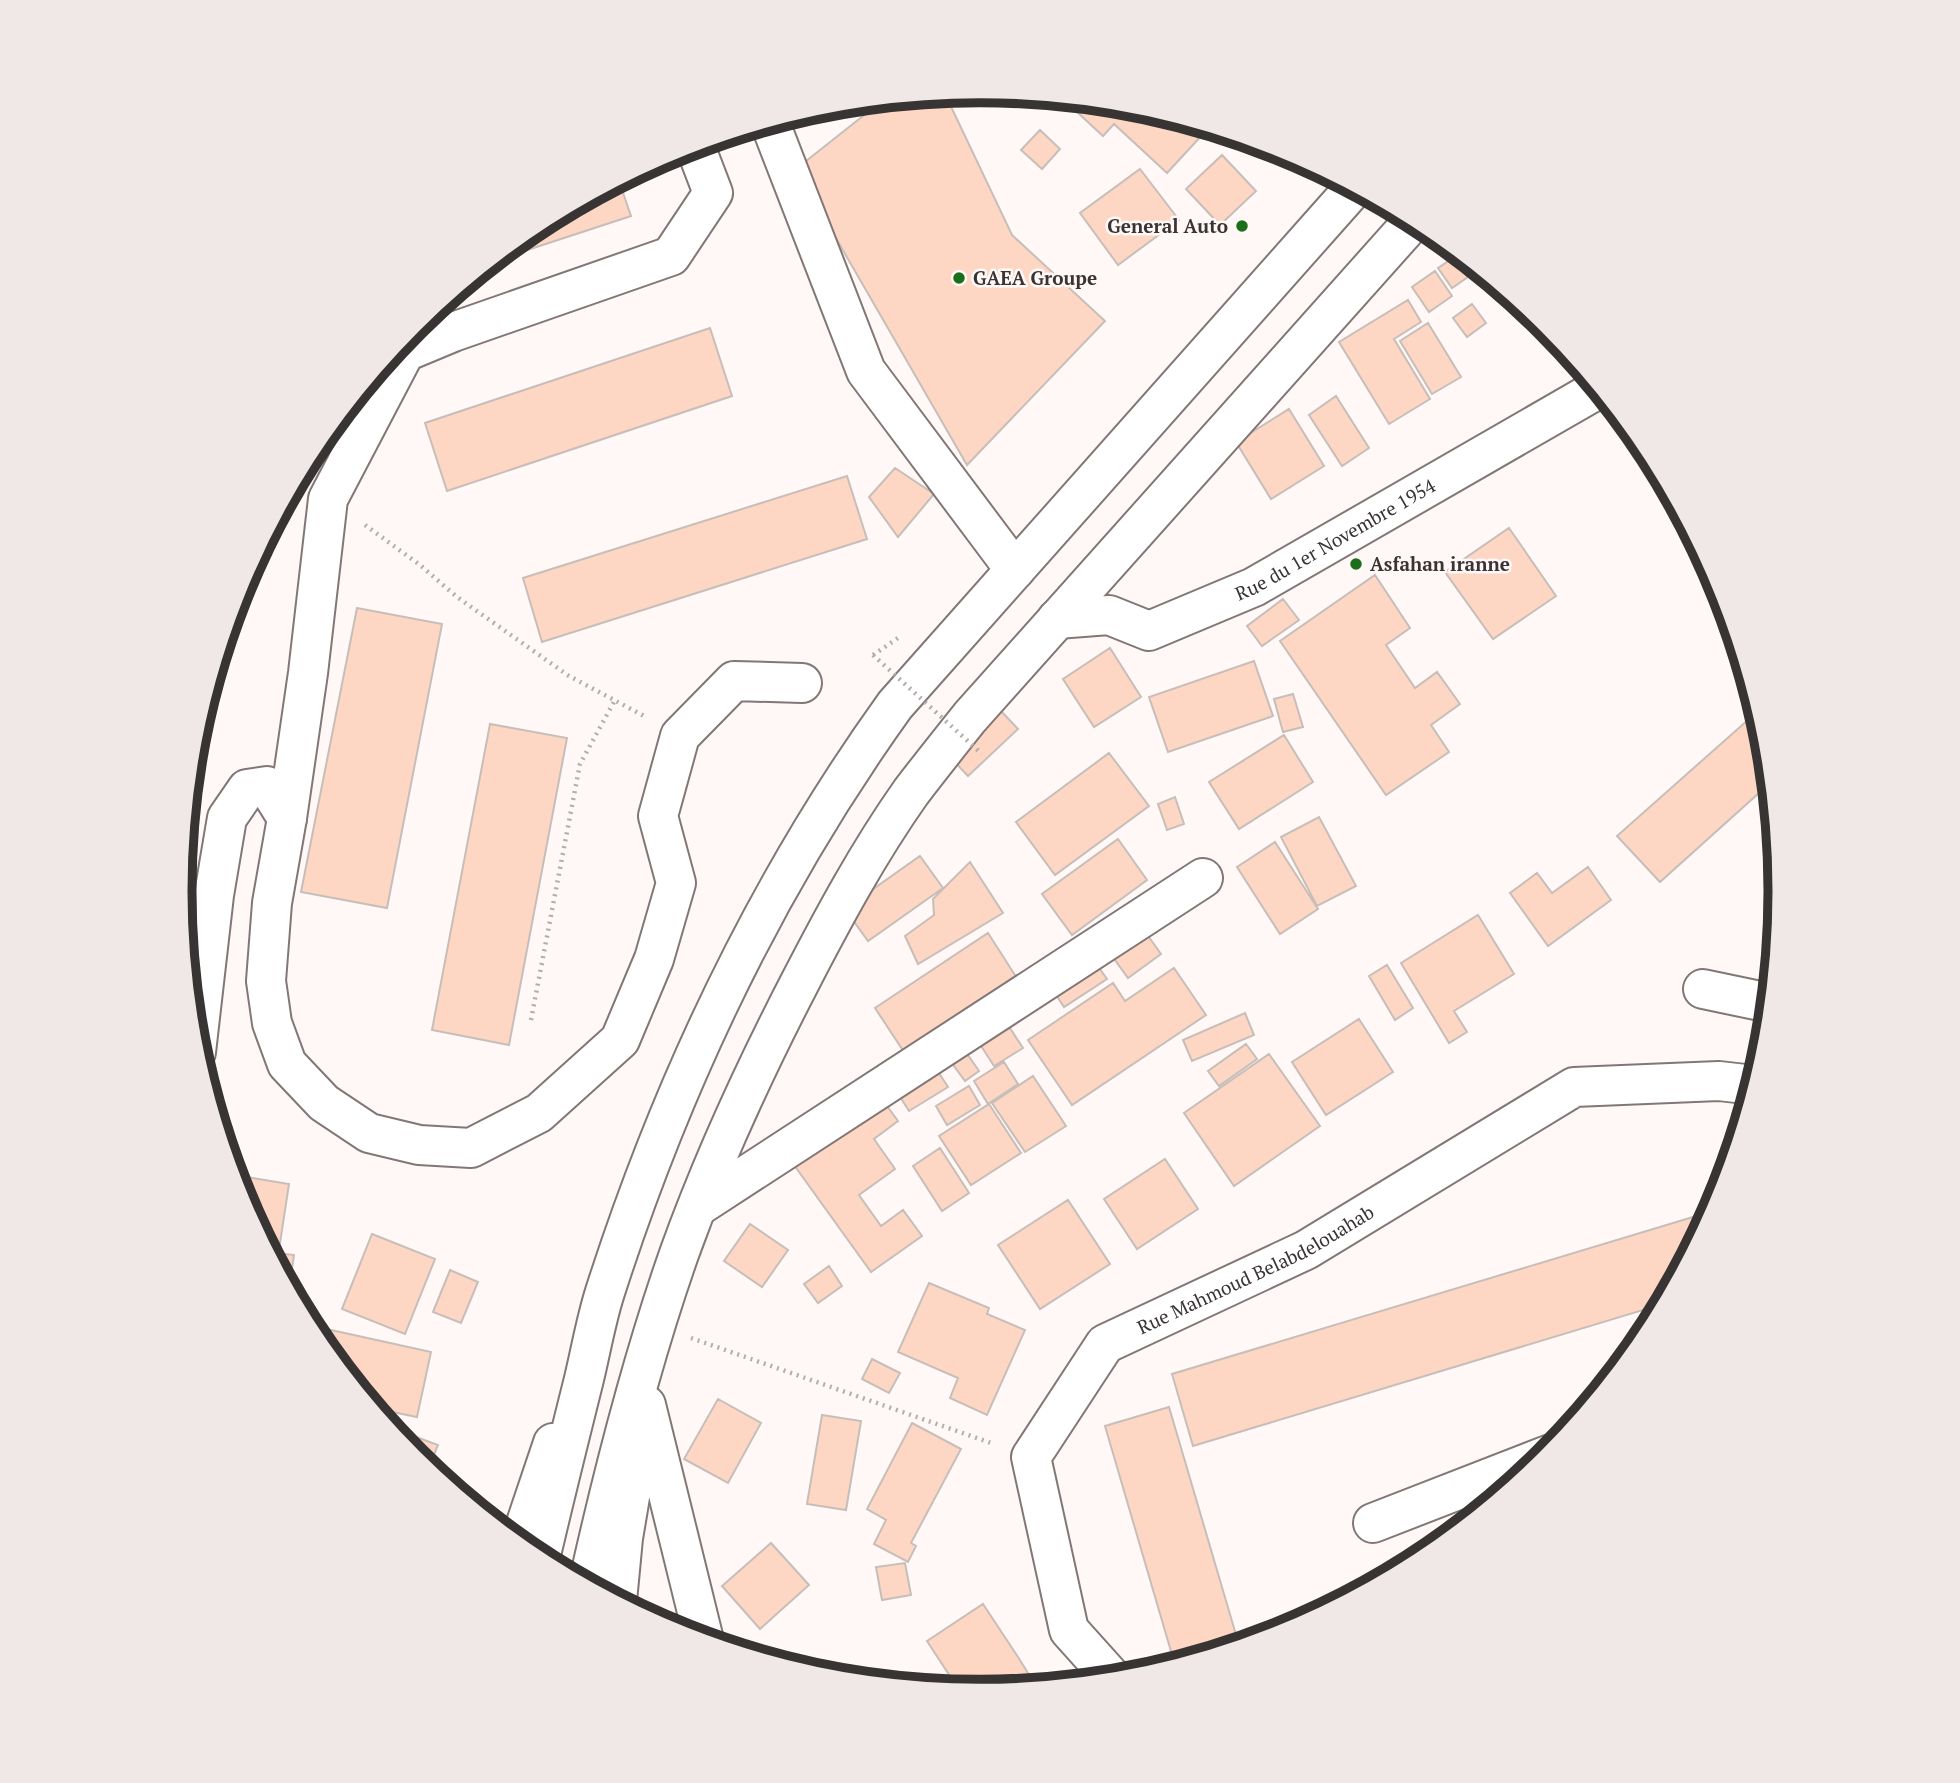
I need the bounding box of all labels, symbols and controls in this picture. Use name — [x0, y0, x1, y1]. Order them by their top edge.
place label: General Auto — [1107, 213, 1228, 238]
marker: General Auto — [1234, 218, 1250, 234]
place label: GAEA Groupe — [973, 265, 1097, 290]
marker: GAEA Groupe — [951, 270, 967, 286]
street label: Rue du 1er Novembre 1954 — [1231, 472, 1440, 606]
place label: Asfahan iranne — [1370, 551, 1510, 576]
marker: Asfahan iranne — [1348, 556, 1364, 572]
street label: Rue Mahmoud Belabdelouahab — [1133, 1199, 1378, 1339]

